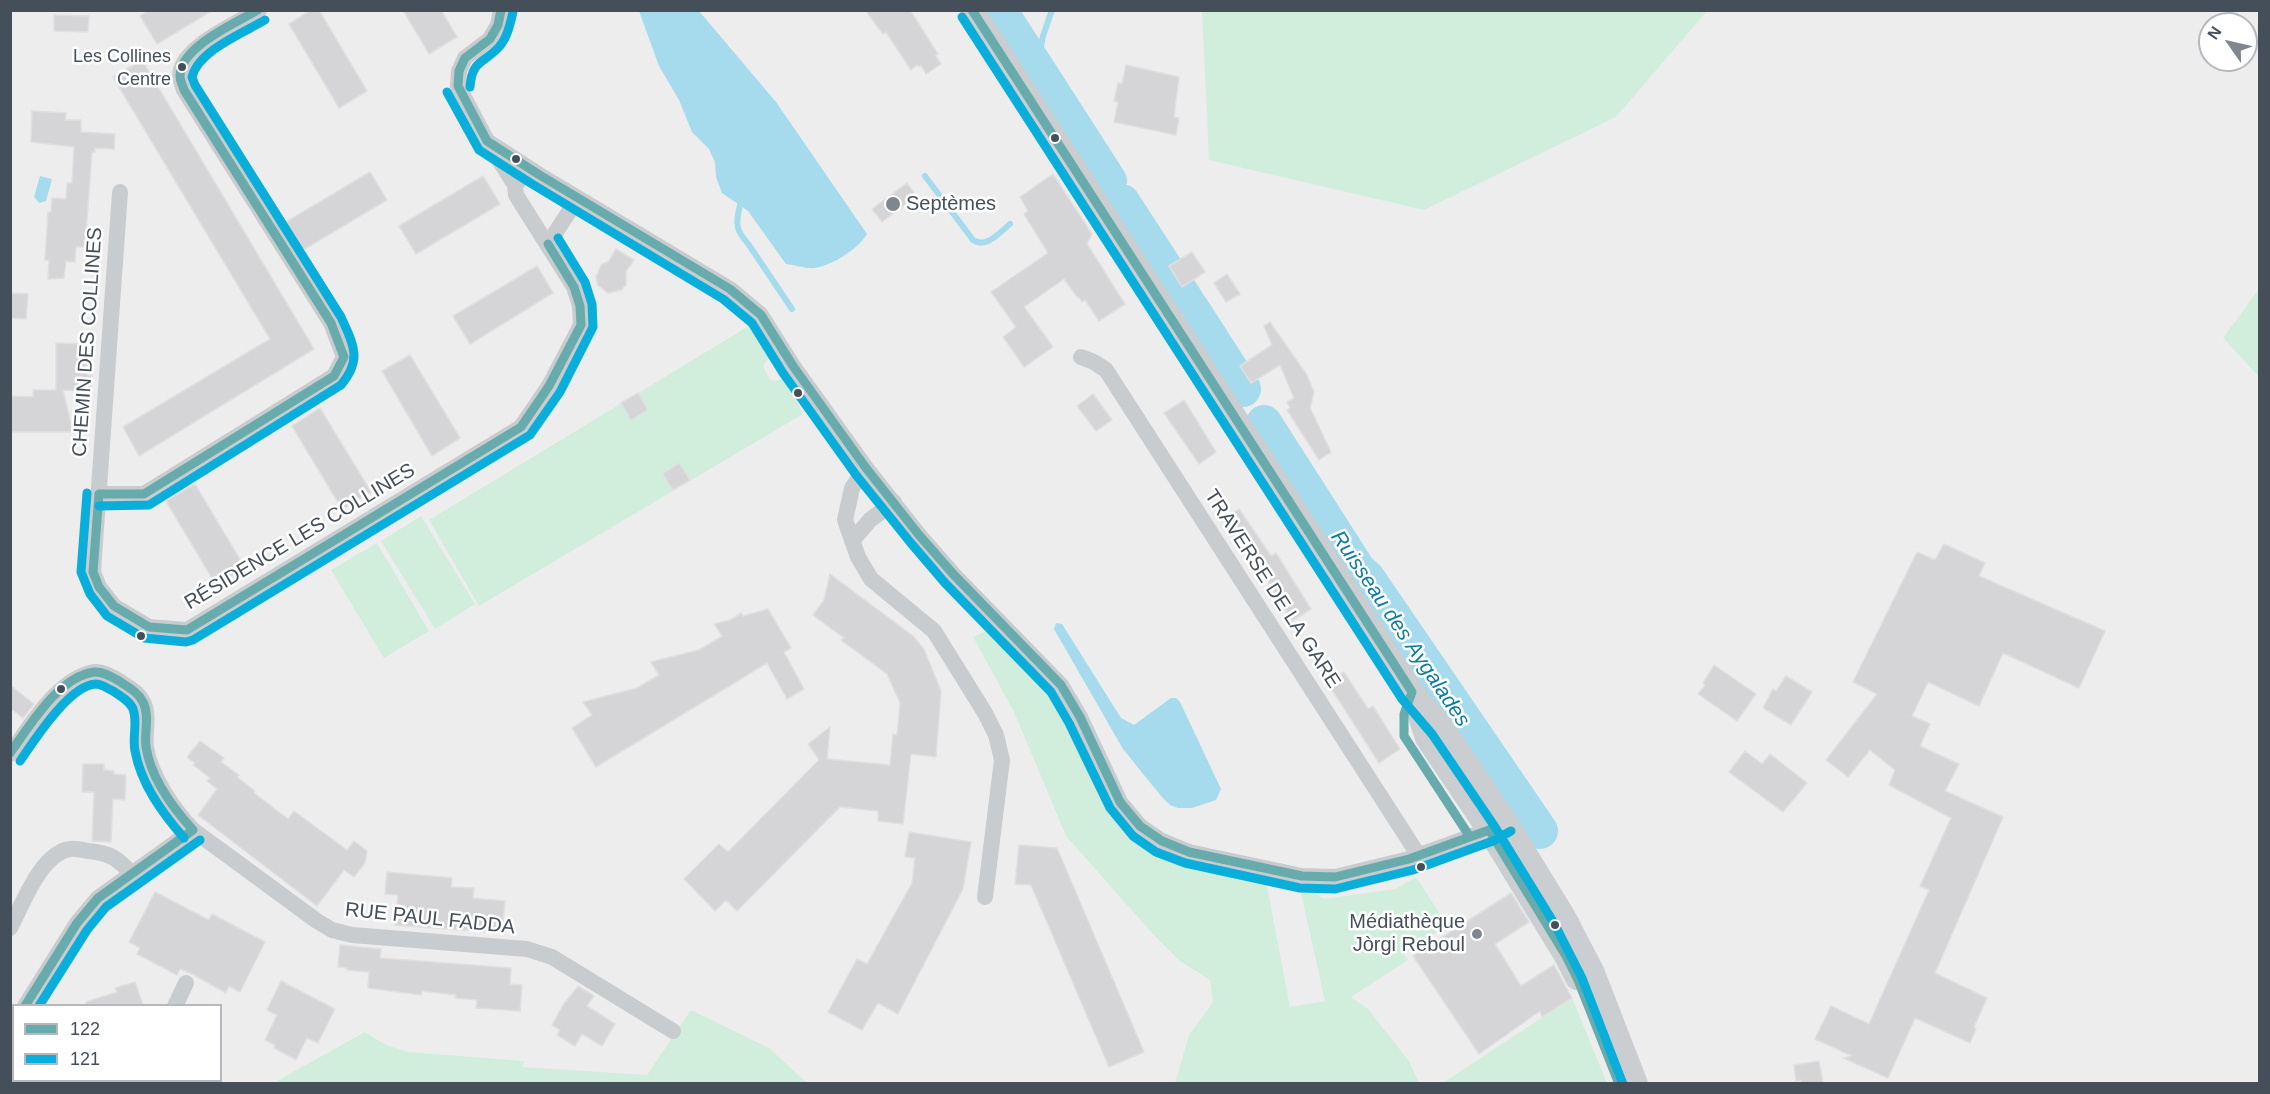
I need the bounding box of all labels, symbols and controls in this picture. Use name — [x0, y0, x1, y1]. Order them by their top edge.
north arrow — [2198, 12, 2258, 72]
text: N — [2204, 23, 2225, 42]
place label: Les Collines Centre — [73, 46, 171, 88]
marker: Les Collines Centre — [176, 61, 188, 73]
unlabelled marker — [1049, 132, 1061, 144]
unlabelled marker — [510, 153, 522, 165]
place label: Septèmes — [906, 192, 996, 216]
marker: Septèmes — [884, 195, 902, 213]
street label: CHEMIN DES COLLINES — [68, 226, 108, 458]
unlabelled marker — [792, 387, 804, 399]
street label: RÉSIDENCE LES COLLINES — [180, 459, 420, 615]
street label: TRAVERSE DE LA GARE — [1199, 485, 1345, 693]
water label: Ruisseau des Aygalades — [1325, 526, 1475, 732]
unlabelled marker — [135, 630, 147, 642]
unlabelled marker — [55, 683, 67, 695]
unlabelled marker — [1415, 861, 1427, 873]
street label: RUE PAUL FADDA — [344, 898, 516, 940]
place label: Médiathèque Jòrgi Reboul — [1349, 910, 1465, 957]
unlabelled marker — [1549, 919, 1561, 931]
marker: Médiathèque Jòrgi Reboul — [1470, 927, 1484, 941]
legend — [12, 1004, 222, 1082]
text: 122 — [70, 1019, 100, 1039]
text: 121 — [70, 1049, 100, 1069]

